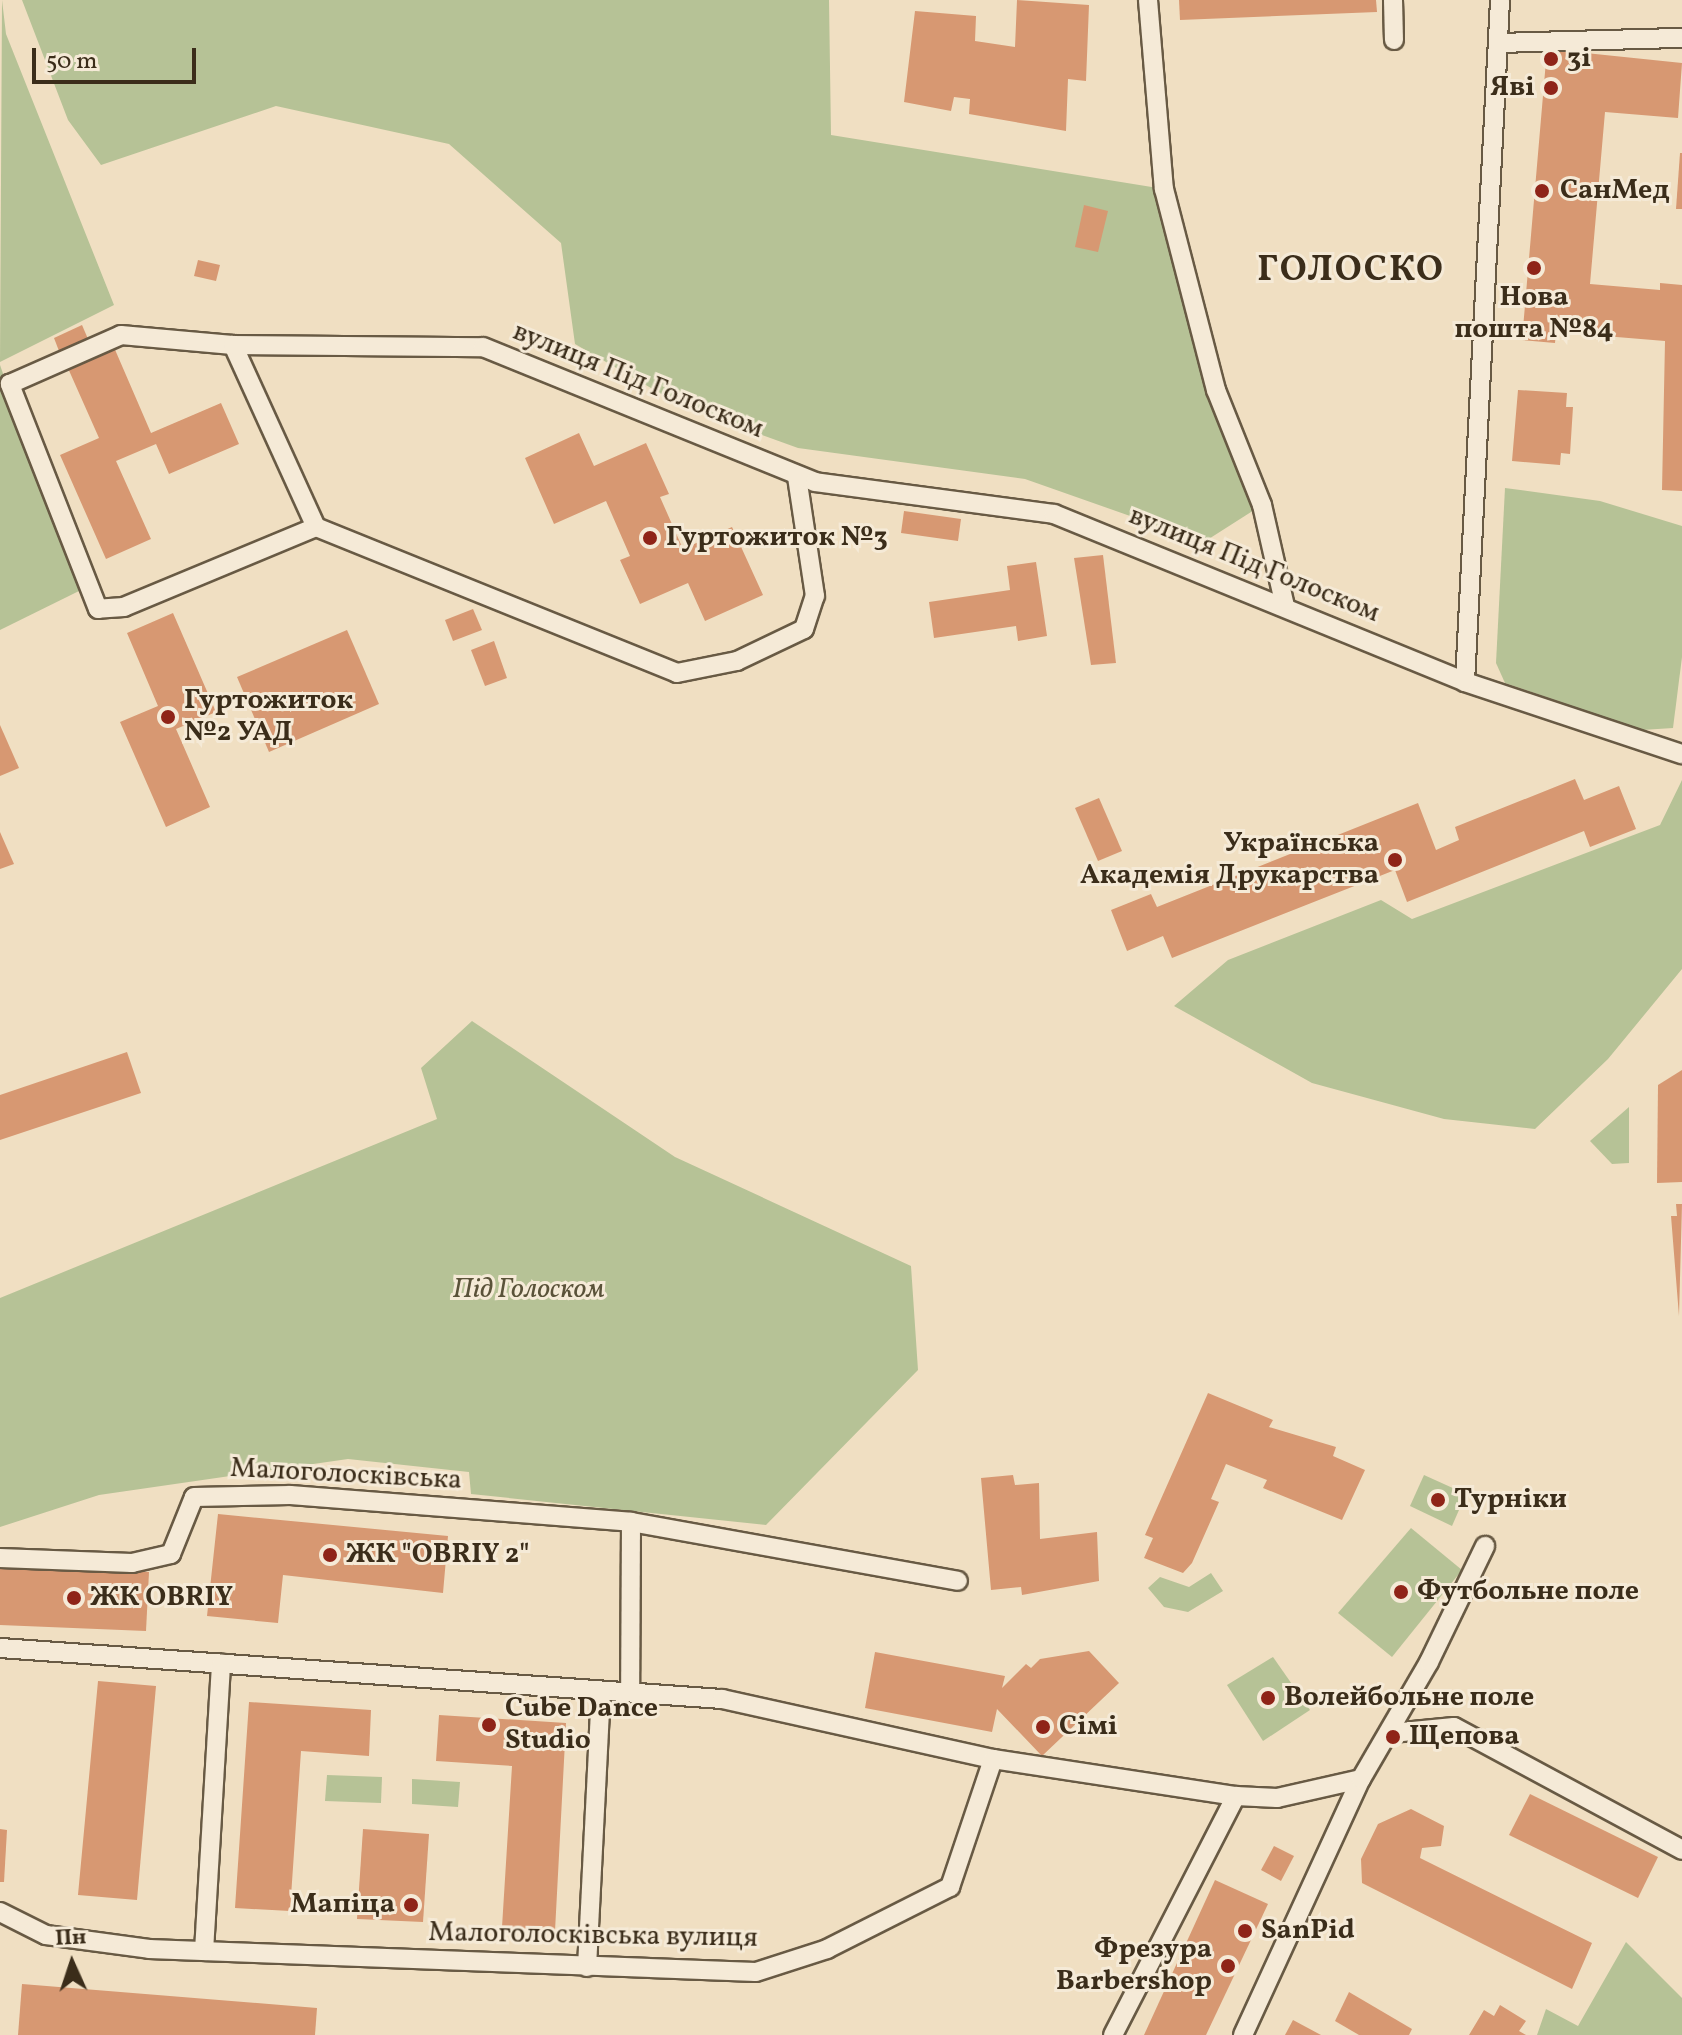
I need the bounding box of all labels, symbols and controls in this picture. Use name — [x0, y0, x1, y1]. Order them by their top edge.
scale bar — [36, 32, 200, 82]
place label: 3і — [1567, 42, 1591, 76]
text: 50 m — [46, 45, 98, 79]
marker: 3і — [1542, 50, 1560, 68]
place label: Яві — [1490, 71, 1535, 105]
marker: Яві — [1542, 79, 1560, 97]
place label: СанМед — [1560, 174, 1670, 208]
marker: СанМед — [1531, 180, 1553, 202]
district label: ГОЛОСКО — [1257, 250, 1445, 294]
marker: Нова пошта №84 — [1525, 259, 1543, 277]
place label: Нова пошта №84 — [1454, 281, 1614, 347]
street label: вулиця Під Голоском — [508, 315, 768, 447]
street label: вулиця Під Голоском — [1124, 499, 1384, 631]
place label: Гуртожиток №3 — [666, 521, 888, 555]
marker: Гуртожиток №3 — [641, 529, 659, 547]
place label: Гуртожиток №2 УАД — [184, 684, 353, 750]
marker: Гуртожиток №2 УАД — [159, 708, 177, 726]
place label: Українська Академія Друкарства — [1080, 827, 1379, 893]
marker: Українська Академія Друкарства — [1386, 851, 1404, 869]
park label: Під Голоском — [453, 1273, 605, 1307]
street label: Малоголосківська — [229, 1452, 463, 1498]
place label: Турніки — [1454, 1483, 1567, 1517]
marker: Турніки — [1429, 1491, 1447, 1509]
place label: ЖК "OBRIY 2" — [346, 1538, 530, 1572]
marker: ЖК "OBRIY 2" — [321, 1546, 339, 1564]
place label: Футбольне поле — [1417, 1575, 1639, 1609]
place label: ЖК OBRIY — [90, 1581, 233, 1615]
marker: Футбольне поле — [1392, 1583, 1410, 1601]
marker: ЖК OBRIY — [65, 1589, 83, 1607]
place label: Волейбольне поле — [1284, 1681, 1534, 1715]
marker: Волейбольне поле — [1259, 1689, 1277, 1707]
place label: Cube Dance Studio — [505, 1692, 658, 1758]
place label: Сімі — [1059, 1710, 1118, 1744]
marker: Cube Dance Studio — [480, 1716, 498, 1734]
marker: Сімі — [1034, 1718, 1052, 1736]
place label: Щепова — [1409, 1720, 1520, 1754]
marker: Щепова — [1384, 1728, 1402, 1746]
place label: Мапіца — [290, 1888, 395, 1922]
marker: Мапіца — [402, 1896, 420, 1914]
place label: SanPid — [1261, 1914, 1355, 1948]
street label: Малоголосківська вулиця — [428, 1916, 758, 1956]
text: Пн — [54, 1922, 87, 1955]
marker: SanPid — [1236, 1922, 1254, 1940]
north arrow — [32, 1923, 112, 2003]
place label: Фрезура Barbershop — [1056, 1933, 1212, 1999]
marker: Фрезура Barbershop — [1219, 1957, 1237, 1975]

